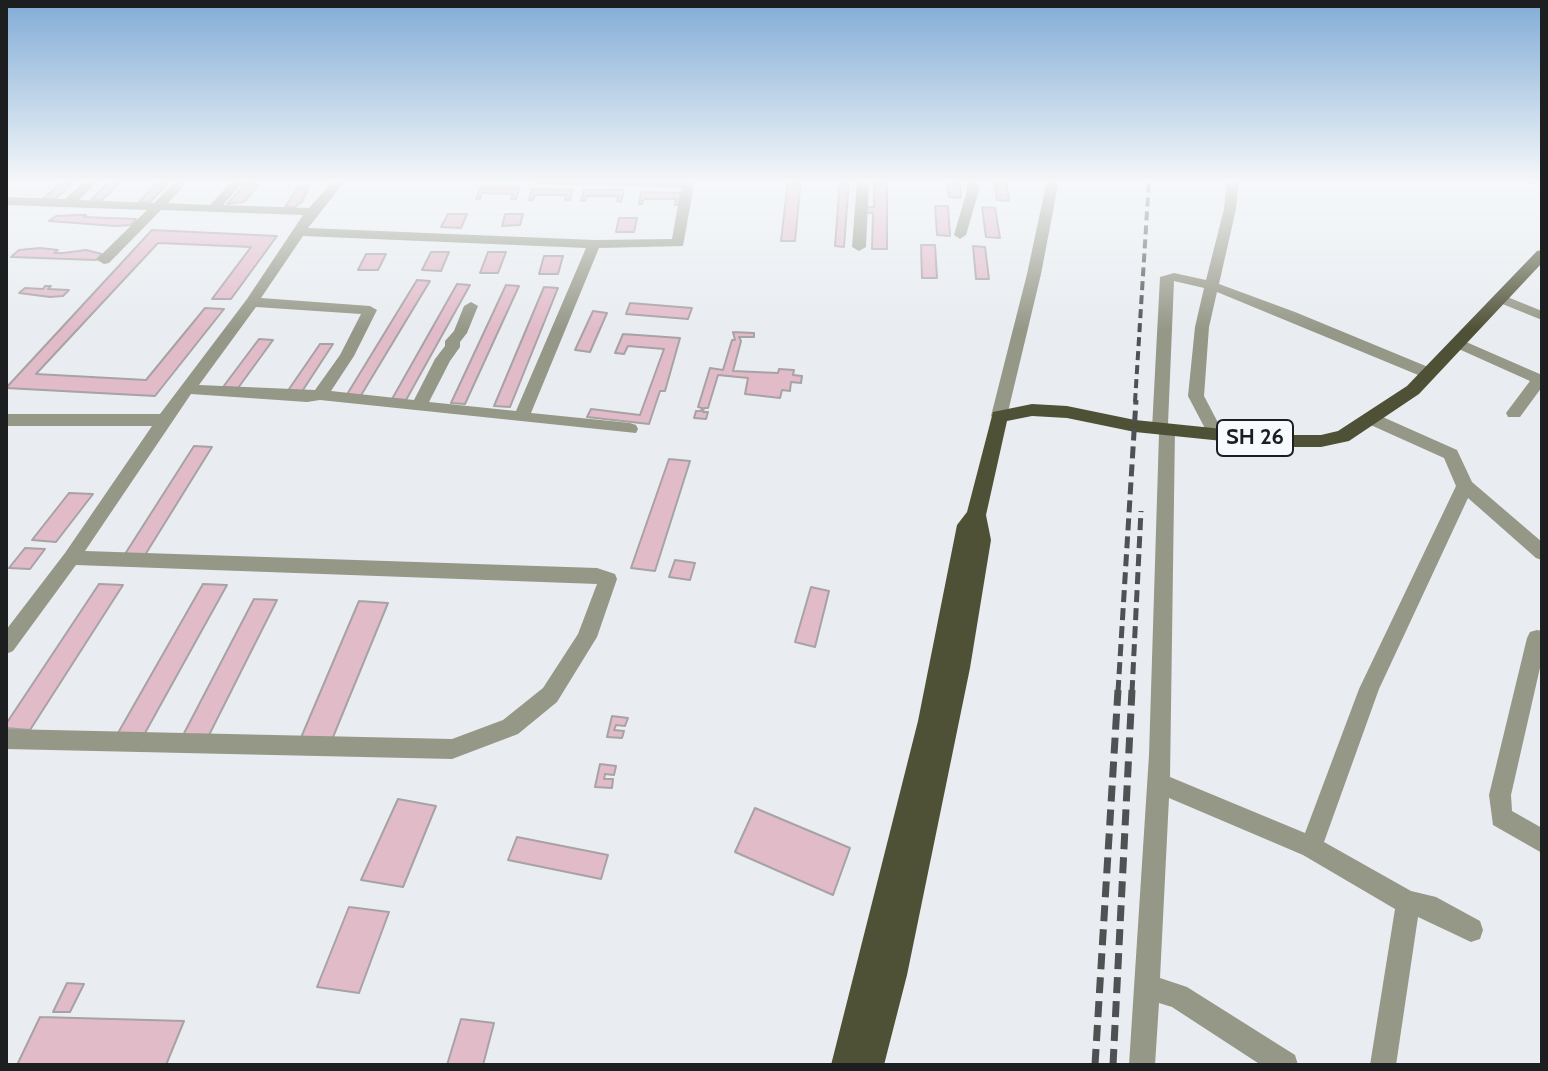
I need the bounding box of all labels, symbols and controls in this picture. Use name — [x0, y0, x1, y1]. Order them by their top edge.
road number: SH 26 — [1217, 420, 1293, 456]

